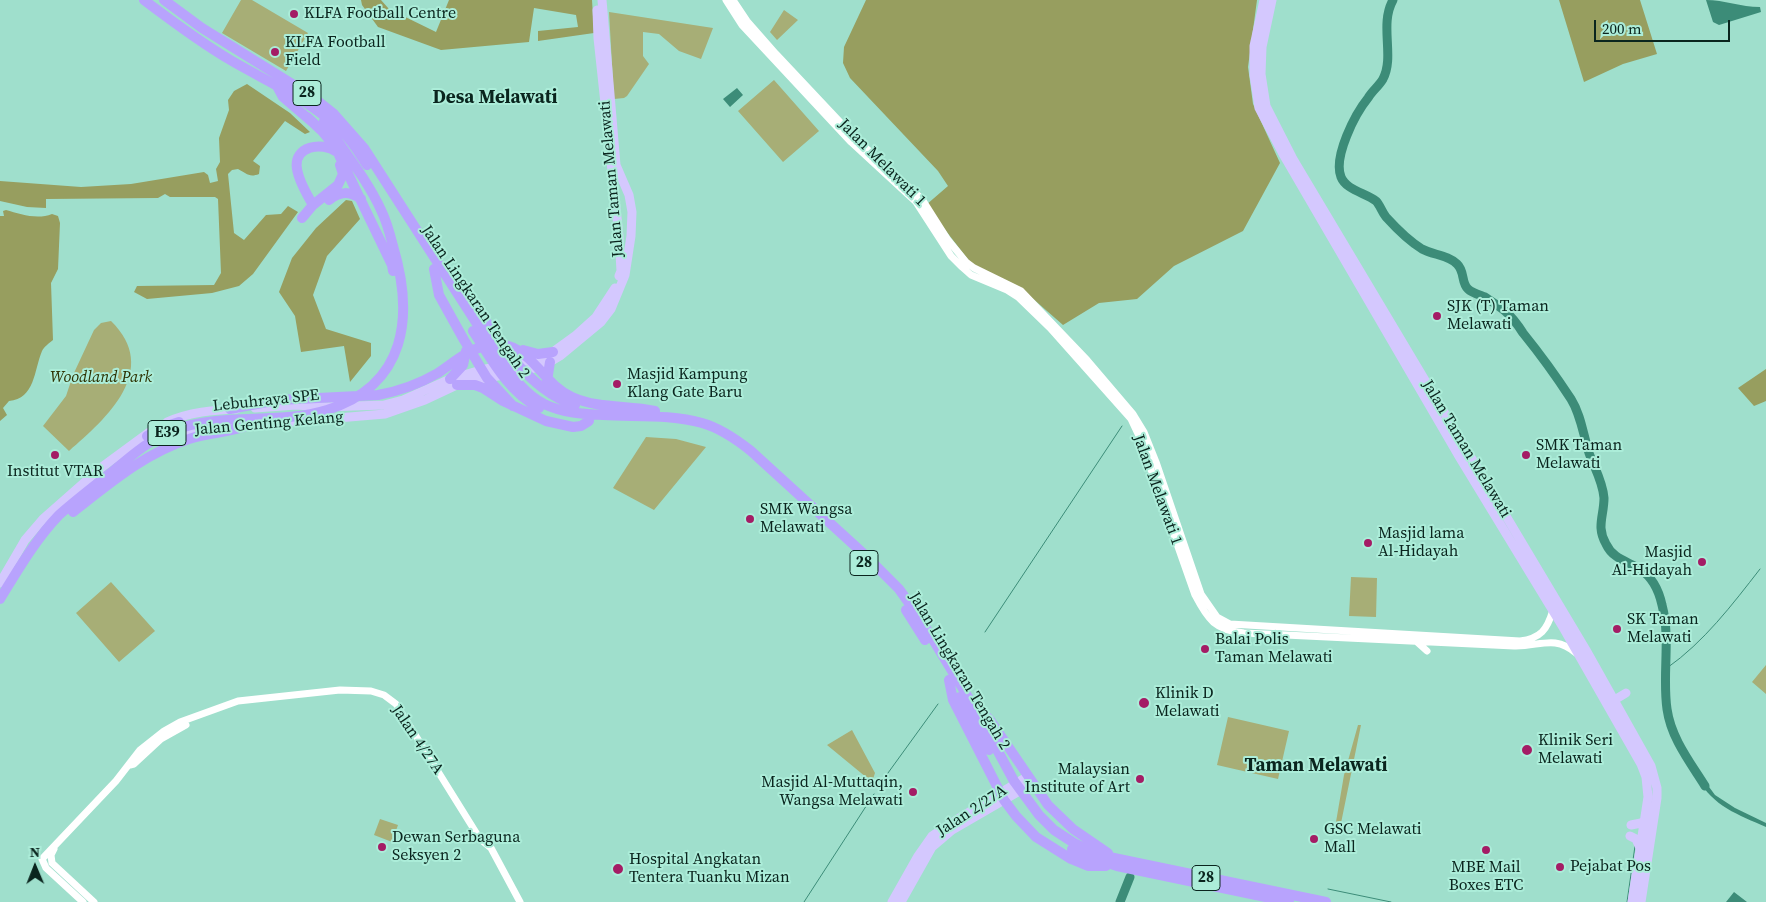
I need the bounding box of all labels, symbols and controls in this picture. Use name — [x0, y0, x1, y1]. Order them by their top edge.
place label: KLFA Football Centre — [304, 4, 456, 24]
marker: KLFA Football Centre — [288, 8, 300, 20]
scale bar — [1596, 10, 1732, 42]
text: 200 m — [1602, 18, 1642, 39]
place label: KLFA Football Field — [285, 33, 385, 71]
marker: KLFA Football Field — [269, 46, 281, 58]
road number: 28 — [293, 80, 321, 106]
district label: Desa Melawati — [432, 87, 558, 109]
street label: Jalan Taman Melawati — [596, 100, 628, 258]
street label: Jalan Melawati 1 — [834, 115, 930, 211]
street label: Jalan Lingkaran Tengah 2 — [417, 222, 533, 382]
place label: SJK (T) Taman Melawati — [1447, 297, 1549, 335]
marker: SJK (T) Taman Melawati — [1431, 310, 1443, 322]
place label: Masjid Kampung Klang Gate Baru — [627, 365, 747, 403]
park label: Woodland Park — [50, 368, 152, 388]
street label: Jalan Taman Melawati — [1417, 377, 1515, 521]
marker: Masjid Kampung Klang Gate Baru — [611, 378, 623, 390]
street label: Lebuhraya SPE — [212, 386, 320, 416]
street label: Jalan Genting Kelang — [194, 408, 344, 440]
road number: E39 — [148, 420, 186, 446]
street label: Jalan Melawati 1 — [1128, 432, 1186, 548]
place label: SMK Taman Melawati — [1536, 436, 1622, 474]
marker: Institut VTAR — [49, 449, 61, 461]
marker: SMK Taman Melawati — [1520, 449, 1532, 461]
place label: Institut VTAR — [7, 462, 103, 482]
place label: SMK Wangsa Melawati — [760, 500, 852, 538]
marker: SMK Wangsa Melawati — [744, 513, 756, 525]
place label: Masjid lama Al-Hidayah — [1378, 524, 1464, 562]
marker: Masjid lama Al-Hidayah — [1362, 537, 1374, 549]
place label: Masjid Al-Hidayah — [1612, 543, 1692, 581]
road number: 28 — [850, 550, 878, 576]
marker: Masjid Al-Hidayah — [1696, 556, 1708, 568]
street label: Jalan Lingkaran Tengah 2 — [904, 589, 1014, 753]
place label: SK Taman Melawati — [1627, 610, 1699, 648]
marker: SK Taman Melawati — [1611, 623, 1623, 635]
place label: Balai Polis Taman Melawati — [1215, 630, 1333, 668]
marker: Balai Polis Taman Melawati — [1199, 643, 1211, 655]
place label: Klinik D Melawati — [1155, 684, 1220, 722]
marker: Klinik D Melawati — [1137, 696, 1151, 710]
street label: Jalan 4/27A — [387, 702, 447, 778]
place label: Klinik Seri Melawati — [1538, 731, 1613, 769]
marker: Klinik Seri Melawati — [1520, 743, 1534, 757]
district label: Taman Melawati — [1244, 755, 1388, 777]
place label: Malaysian Institute of Art — [1025, 760, 1130, 798]
place label: Masjid Al-Muttaqin, Wangsa Melawati — [761, 773, 903, 811]
marker: Malaysian Institute of Art — [1134, 773, 1146, 785]
street label: Jalan 2/27A — [933, 781, 1011, 841]
marker: Masjid Al-Muttaqin, Wangsa Melawati — [907, 786, 919, 798]
place label: GSC Melawati Mall — [1324, 820, 1422, 858]
place label: Dewan Serbaguna Seksyen 2 — [392, 828, 520, 866]
marker: GSC Melawati Mall — [1308, 833, 1320, 845]
marker: Dewan Serbaguna Seksyen 2 — [376, 841, 388, 853]
north arrow — [10, 842, 60, 892]
text: N — [29, 842, 40, 862]
marker: MBE Mail Boxes ETC — [1480, 844, 1492, 856]
place label: Hospital Angkatan Tentera Tuanku Mizan — [629, 850, 790, 888]
place label: Pejabat Pos — [1570, 857, 1651, 877]
place label: MBE Mail Boxes ETC — [1449, 858, 1523, 896]
marker: Pejabat Pos — [1554, 861, 1566, 873]
marker: Hospital Angkatan Tentera Tuanku Mizan — [611, 862, 625, 876]
road number: 28 — [1192, 866, 1220, 890]

